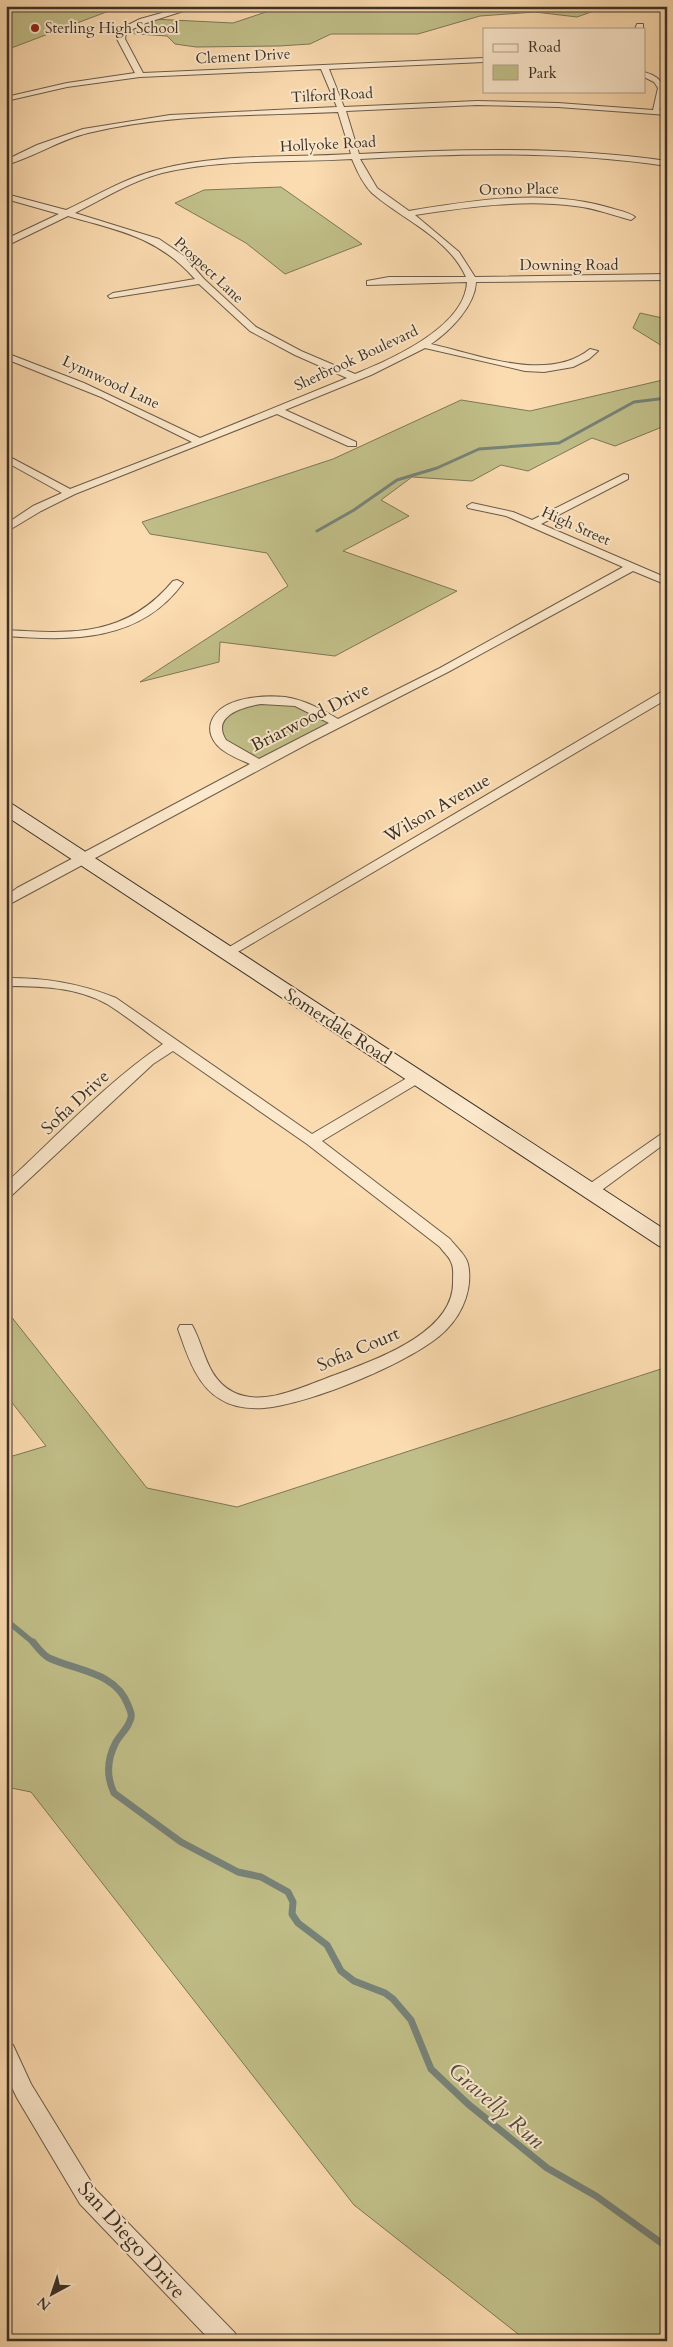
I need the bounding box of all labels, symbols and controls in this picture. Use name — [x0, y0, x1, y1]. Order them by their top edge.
place label: Sterling High School — [45, 18, 179, 38]
marker: Sterling High School — [29, 22, 41, 34]
legend — [483, 28, 646, 92]
text: Road — [528, 37, 561, 57]
street label: Clement Drive — [195, 44, 291, 68]
text: Park — [528, 63, 557, 83]
street label: Tilford Road — [290, 83, 374, 107]
street label: Hollyoke Road — [279, 131, 377, 157]
street label: Orono Place — [479, 178, 559, 200]
street label: Prospect Lane — [170, 232, 248, 308]
street label: Downing Road — [520, 255, 619, 275]
street label: Sherbrook Boulevard — [291, 321, 421, 395]
street label: Lynnwood Lane — [59, 351, 163, 413]
street label: High Street — [538, 502, 614, 550]
street label: Briarwood Drive — [247, 677, 374, 758]
street label: Wilson Avenue — [379, 768, 495, 849]
street label: Somerdale Road — [279, 982, 397, 1071]
street label: Sofia Drive — [36, 1064, 115, 1141]
street label: Sofia Court — [313, 1321, 403, 1378]
water label: Gravelly Run — [442, 2056, 551, 2156]
street label: San Diego Drive — [71, 2175, 192, 2305]
north arrow — [28, 2270, 78, 2320]
text: N — [33, 2292, 55, 2315]

